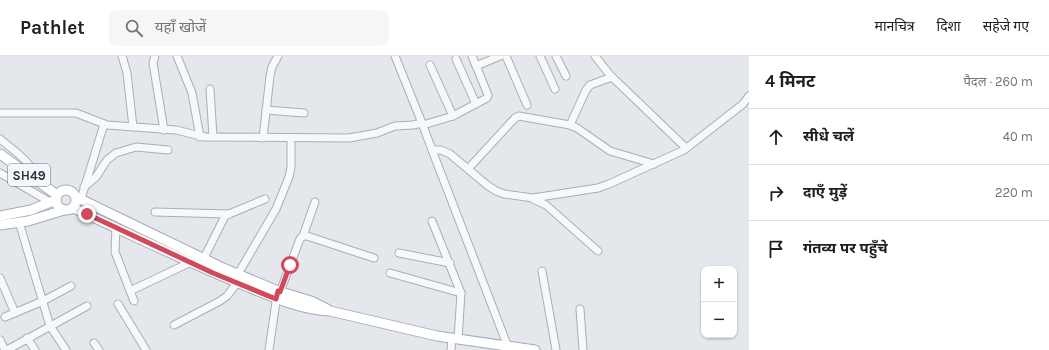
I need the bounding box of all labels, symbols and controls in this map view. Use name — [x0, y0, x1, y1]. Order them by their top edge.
search box — [109, 10, 389, 46]
text: Pathlet — [20, 17, 85, 39]
icon: search — [123, 17, 145, 39]
text: यहाँ खोजें — [155, 18, 206, 36]
text: मानचित्र — [875, 18, 915, 35]
text: दिशा — [937, 18, 961, 35]
text: सहेजे गए — [983, 18, 1029, 35]
text: 4 मिनट — [765, 71, 815, 91]
text: पैदल · 260 m — [963, 74, 1033, 89]
icon: ahead — [765, 126, 787, 148]
text: सीधे चलें — [803, 127, 854, 145]
text: 40 m — [1003, 129, 1033, 144]
road number: SH49 — [8, 164, 50, 186]
icon: right — [765, 182, 787, 204]
text: दाएँ मुड़ें — [803, 183, 847, 201]
text: 220 m — [995, 185, 1033, 200]
route end — [78, 205, 96, 223]
icon: arrive — [765, 238, 787, 260]
text: गंतव्य पर पहुँचे — [803, 239, 888, 257]
route start — [281, 256, 299, 274]
map controls — [701, 266, 737, 338]
button: + — [701, 266, 737, 302]
button: − — [701, 302, 737, 338]

